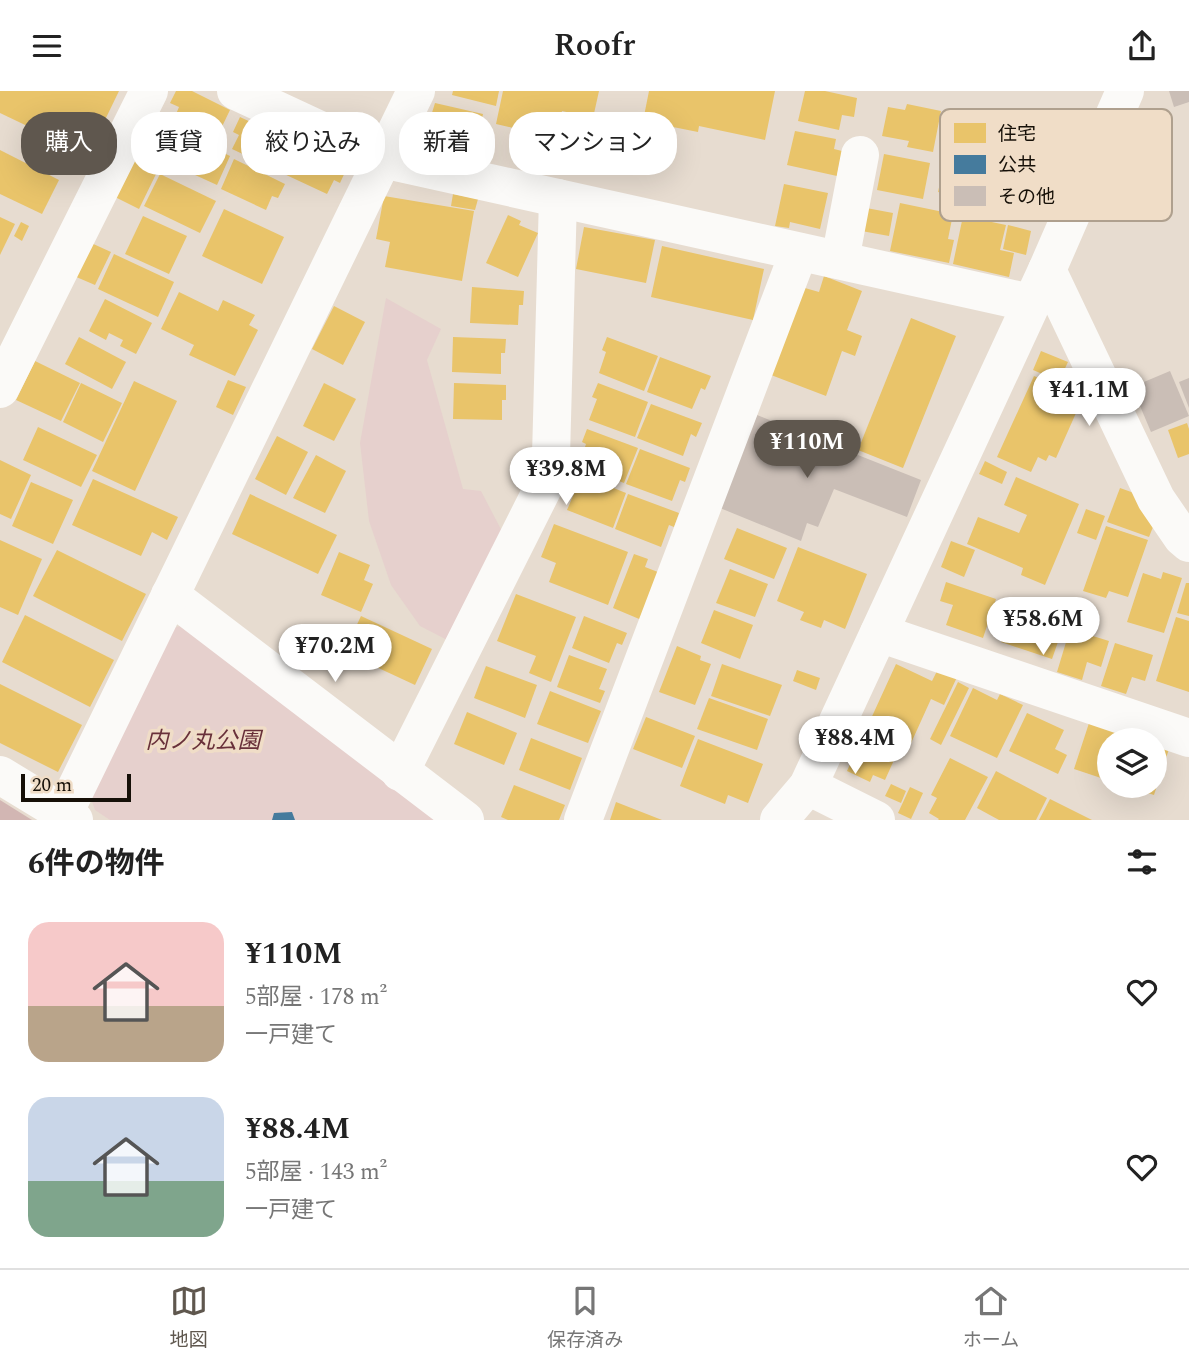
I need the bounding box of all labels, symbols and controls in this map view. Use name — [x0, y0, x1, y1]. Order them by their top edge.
text: Roofr — [554, 21, 635, 70]
icon: menu — [28, 27, 66, 65]
icon: share — [1123, 27, 1161, 65]
legend — [940, 109, 1172, 221]
chip: 購入 — [21, 112, 117, 175]
chip: 賃貸 — [131, 112, 227, 175]
chip: 絞り込み — [241, 112, 385, 175]
chip: 新着 — [399, 112, 495, 175]
chip: マンション — [509, 112, 677, 175]
text: 住宅 — [998, 120, 1036, 149]
text: 公共 — [998, 151, 1036, 180]
text: その他 — [998, 183, 1055, 212]
pin: ¥41.1M — [1032, 369, 1146, 428]
text: ¥41.1M — [1049, 373, 1129, 408]
pin: ¥110M — [758, 421, 856, 480]
text: ¥110M — [770, 425, 844, 460]
pin: ¥39.8M — [509, 447, 623, 507]
text: ¥39.8M — [526, 452, 606, 487]
pin: ¥58.6M — [986, 597, 1100, 657]
text: ¥58.6M — [1003, 602, 1083, 637]
pin: ¥70.2M — [278, 625, 392, 684]
text: ¥70.2M — [295, 629, 375, 664]
pin: ¥88.4M — [798, 717, 912, 776]
text: ¥88.4M — [815, 721, 895, 756]
park label: 内ノ丸公園 — [146, 724, 264, 759]
map controls — [1097, 728, 1167, 798]
button: layers — [1097, 728, 1167, 798]
scale bar — [21, 771, 131, 803]
text: 20 m — [32, 771, 72, 800]
text: 6件の物件 — [28, 841, 165, 887]
icon: filters — [1123, 843, 1161, 881]
text: ¥110M — [245, 931, 342, 977]
icon: home — [84, 950, 168, 1034]
icon: heart — [1123, 973, 1161, 1011]
text: 5部屋 · 178 m² — [245, 980, 387, 1015]
text: 一戸建て — [245, 1018, 337, 1053]
text: ¥88.4M — [245, 1106, 350, 1152]
icon: home — [84, 1125, 168, 1209]
icon: heart — [1123, 1148, 1161, 1186]
text: 5部屋 · 143 m² — [245, 1155, 387, 1190]
text: 一戸建て — [245, 1193, 337, 1228]
tab: 地図 — [170, 1282, 208, 1355]
tab: 保存済み — [547, 1282, 623, 1355]
tab: ホーム — [963, 1282, 1019, 1355]

